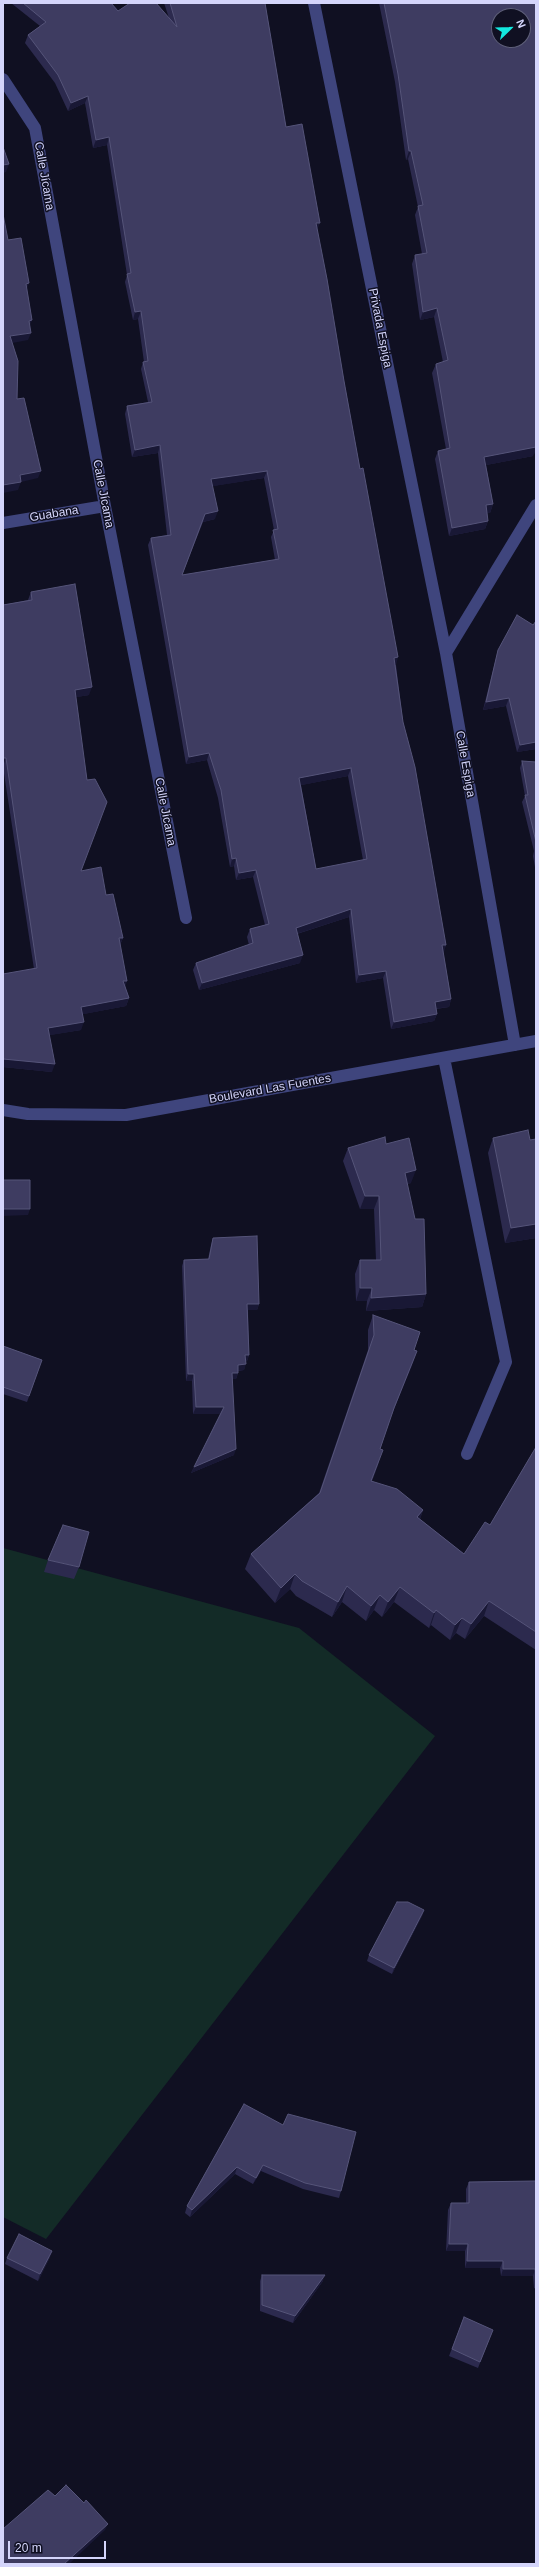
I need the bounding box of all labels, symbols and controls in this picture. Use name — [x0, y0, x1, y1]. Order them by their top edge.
north arrow — [491, 8, 531, 48]
text: N — [514, 18, 528, 30]
street label: Calle Jícama — [31, 141, 57, 211]
street label: Privada Espiga — [365, 287, 395, 369]
street label: Calle Jícama — [89, 459, 117, 529]
street label: Guabana — [28, 503, 80, 525]
street label: Calle Espiga — [452, 730, 478, 798]
street label: Calle Jícama — [151, 777, 179, 847]
street label: Boulevard Las Fuentes — [208, 1071, 332, 1107]
scale bar — [10, 2533, 108, 2559]
text: 20 m — [15, 2541, 42, 2555]

